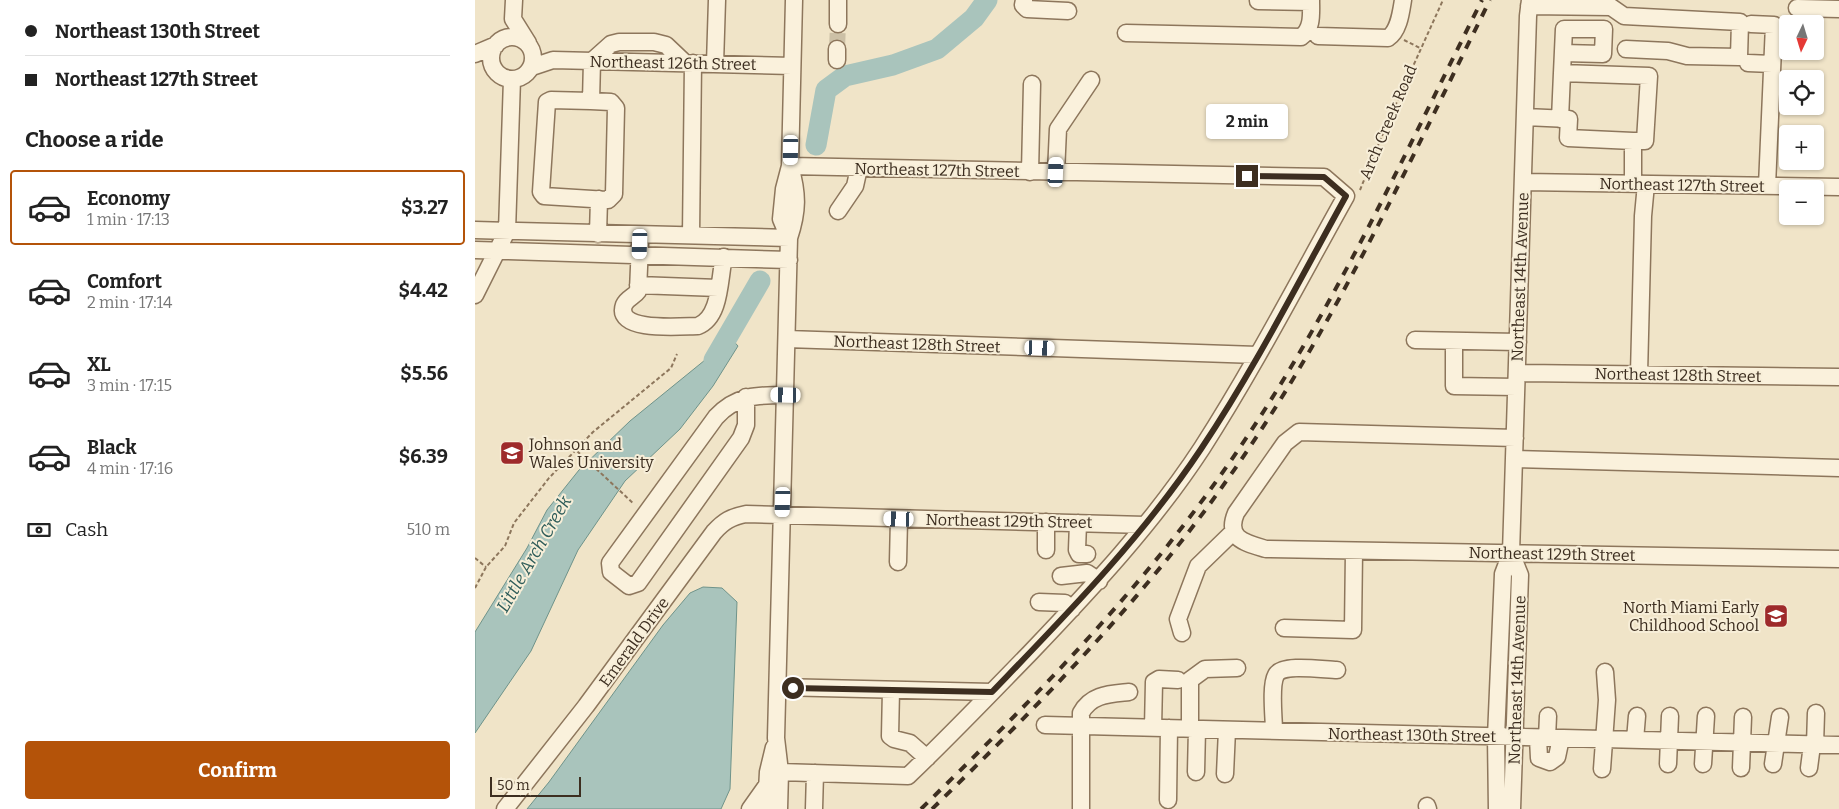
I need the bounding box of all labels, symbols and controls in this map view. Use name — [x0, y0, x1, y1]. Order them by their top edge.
north arrow — [1779, 15, 1824, 60]
map controls — [1779, 15, 1824, 225]
text: Northeast 130th Street — [55, 20, 260, 43]
street label: Northeast 126th Street — [589, 52, 757, 74]
street label: Arch Creek Road — [1355, 61, 1421, 182]
text: Northeast 127th Street — [55, 68, 258, 91]
button: locate — [1779, 70, 1824, 115]
callout: 2 min — [1206, 104, 1288, 138]
text: 2 min — [1226, 112, 1268, 131]
button: + — [1779, 125, 1824, 170]
text: Choose a ride — [25, 126, 164, 153]
car — [783, 135, 798, 165]
car — [1047, 157, 1064, 187]
street label: Northeast 127th Street — [854, 159, 1020, 181]
route end — [1236, 165, 1258, 187]
street label: Northeast 127th Street — [1599, 174, 1765, 196]
button: − — [1779, 180, 1824, 225]
icon: car — [27, 185, 72, 230]
text: Economy — [87, 187, 170, 210]
street label: Northeast 14th Avenue — [1508, 192, 1532, 362]
text: $3.27 — [401, 196, 448, 219]
text: 1 min · 17:13 — [87, 210, 170, 229]
car — [631, 229, 648, 259]
icon: car — [27, 268, 72, 313]
text: Comfort — [87, 270, 162, 293]
text: $4.42 — [399, 279, 448, 302]
text: 2 min · 17:14 — [87, 293, 172, 312]
street label: Northeast 128th Street — [833, 332, 1001, 356]
car — [1024, 340, 1055, 356]
icon: car — [27, 351, 72, 396]
text: XL — [87, 353, 111, 376]
text: $5.56 — [400, 362, 448, 385]
street label: Northeast 128th Street — [1594, 364, 1762, 386]
text: 3 min · 17:15 — [87, 376, 172, 395]
car — [770, 387, 801, 403]
icon: car — [27, 434, 72, 479]
place label: Johnson and Wales University — [528, 435, 654, 472]
text: Black — [87, 436, 137, 459]
school or university icon: Johnson and Wales University — [499, 440, 525, 466]
text: $6.39 — [399, 445, 448, 468]
text: 4 min · 17:16 — [87, 459, 173, 478]
car — [774, 487, 791, 517]
water label: Little Arch Creek — [492, 492, 576, 616]
street label: Northeast 129th Street — [925, 510, 1093, 532]
car — [883, 511, 914, 527]
icon: cash — [25, 516, 53, 544]
text: Cash — [65, 518, 108, 541]
text: 510 m — [406, 520, 450, 539]
street label: Northeast 129th Street — [1468, 543, 1636, 565]
street label: Emerald Drive — [595, 594, 673, 690]
street label: Northeast 14th Avenue — [1505, 595, 1529, 765]
place label: North Miami Early Childhood School — [1623, 598, 1760, 635]
school or university icon: North Miami Early Childhood School — [1763, 603, 1789, 629]
route start — [782, 677, 804, 699]
street label: Northeast 130th Street — [1328, 724, 1496, 746]
button: Confirm — [25, 741, 450, 799]
scale bar — [490, 774, 581, 797]
text: 50 m — [497, 777, 530, 794]

